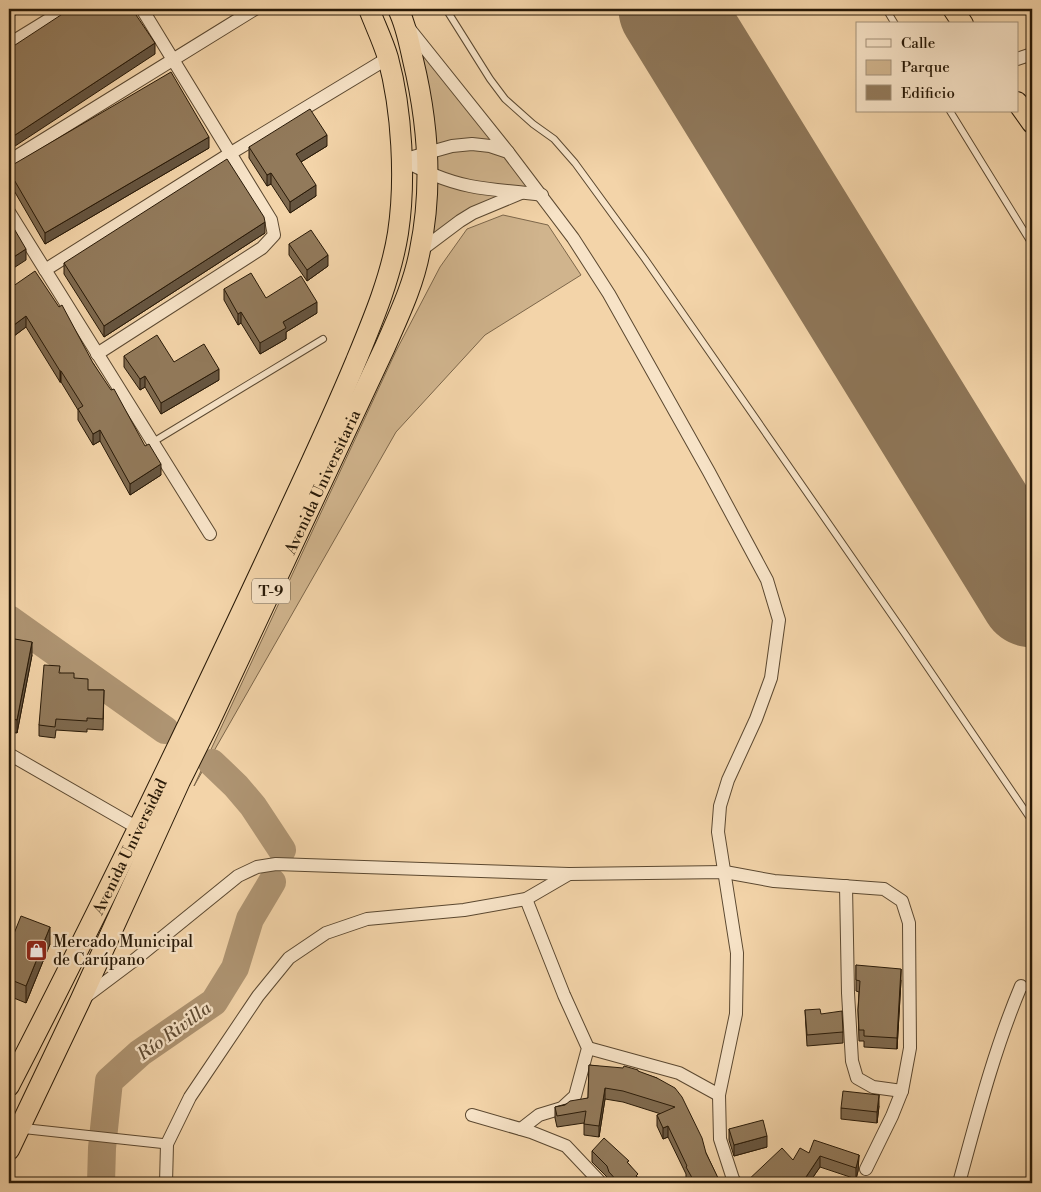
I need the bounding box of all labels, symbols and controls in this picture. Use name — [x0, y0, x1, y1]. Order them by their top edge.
legend — [856, 22, 1018, 112]
text: Calle — [901, 34, 935, 53]
text: Parque — [901, 58, 950, 77]
text: Edificio — [901, 84, 955, 103]
street label: Avenida Universitaria — [280, 406, 366, 558]
road number: T-9 — [252, 578, 290, 604]
street label: Avenida Universidad — [88, 776, 172, 919]
place label: Mercado Municipal de Carúpano — [53, 932, 193, 970]
shop icon: Mercado Municipal de Carúpano — [25, 938, 49, 962]
water label: Río Rivilla — [132, 996, 217, 1067]

